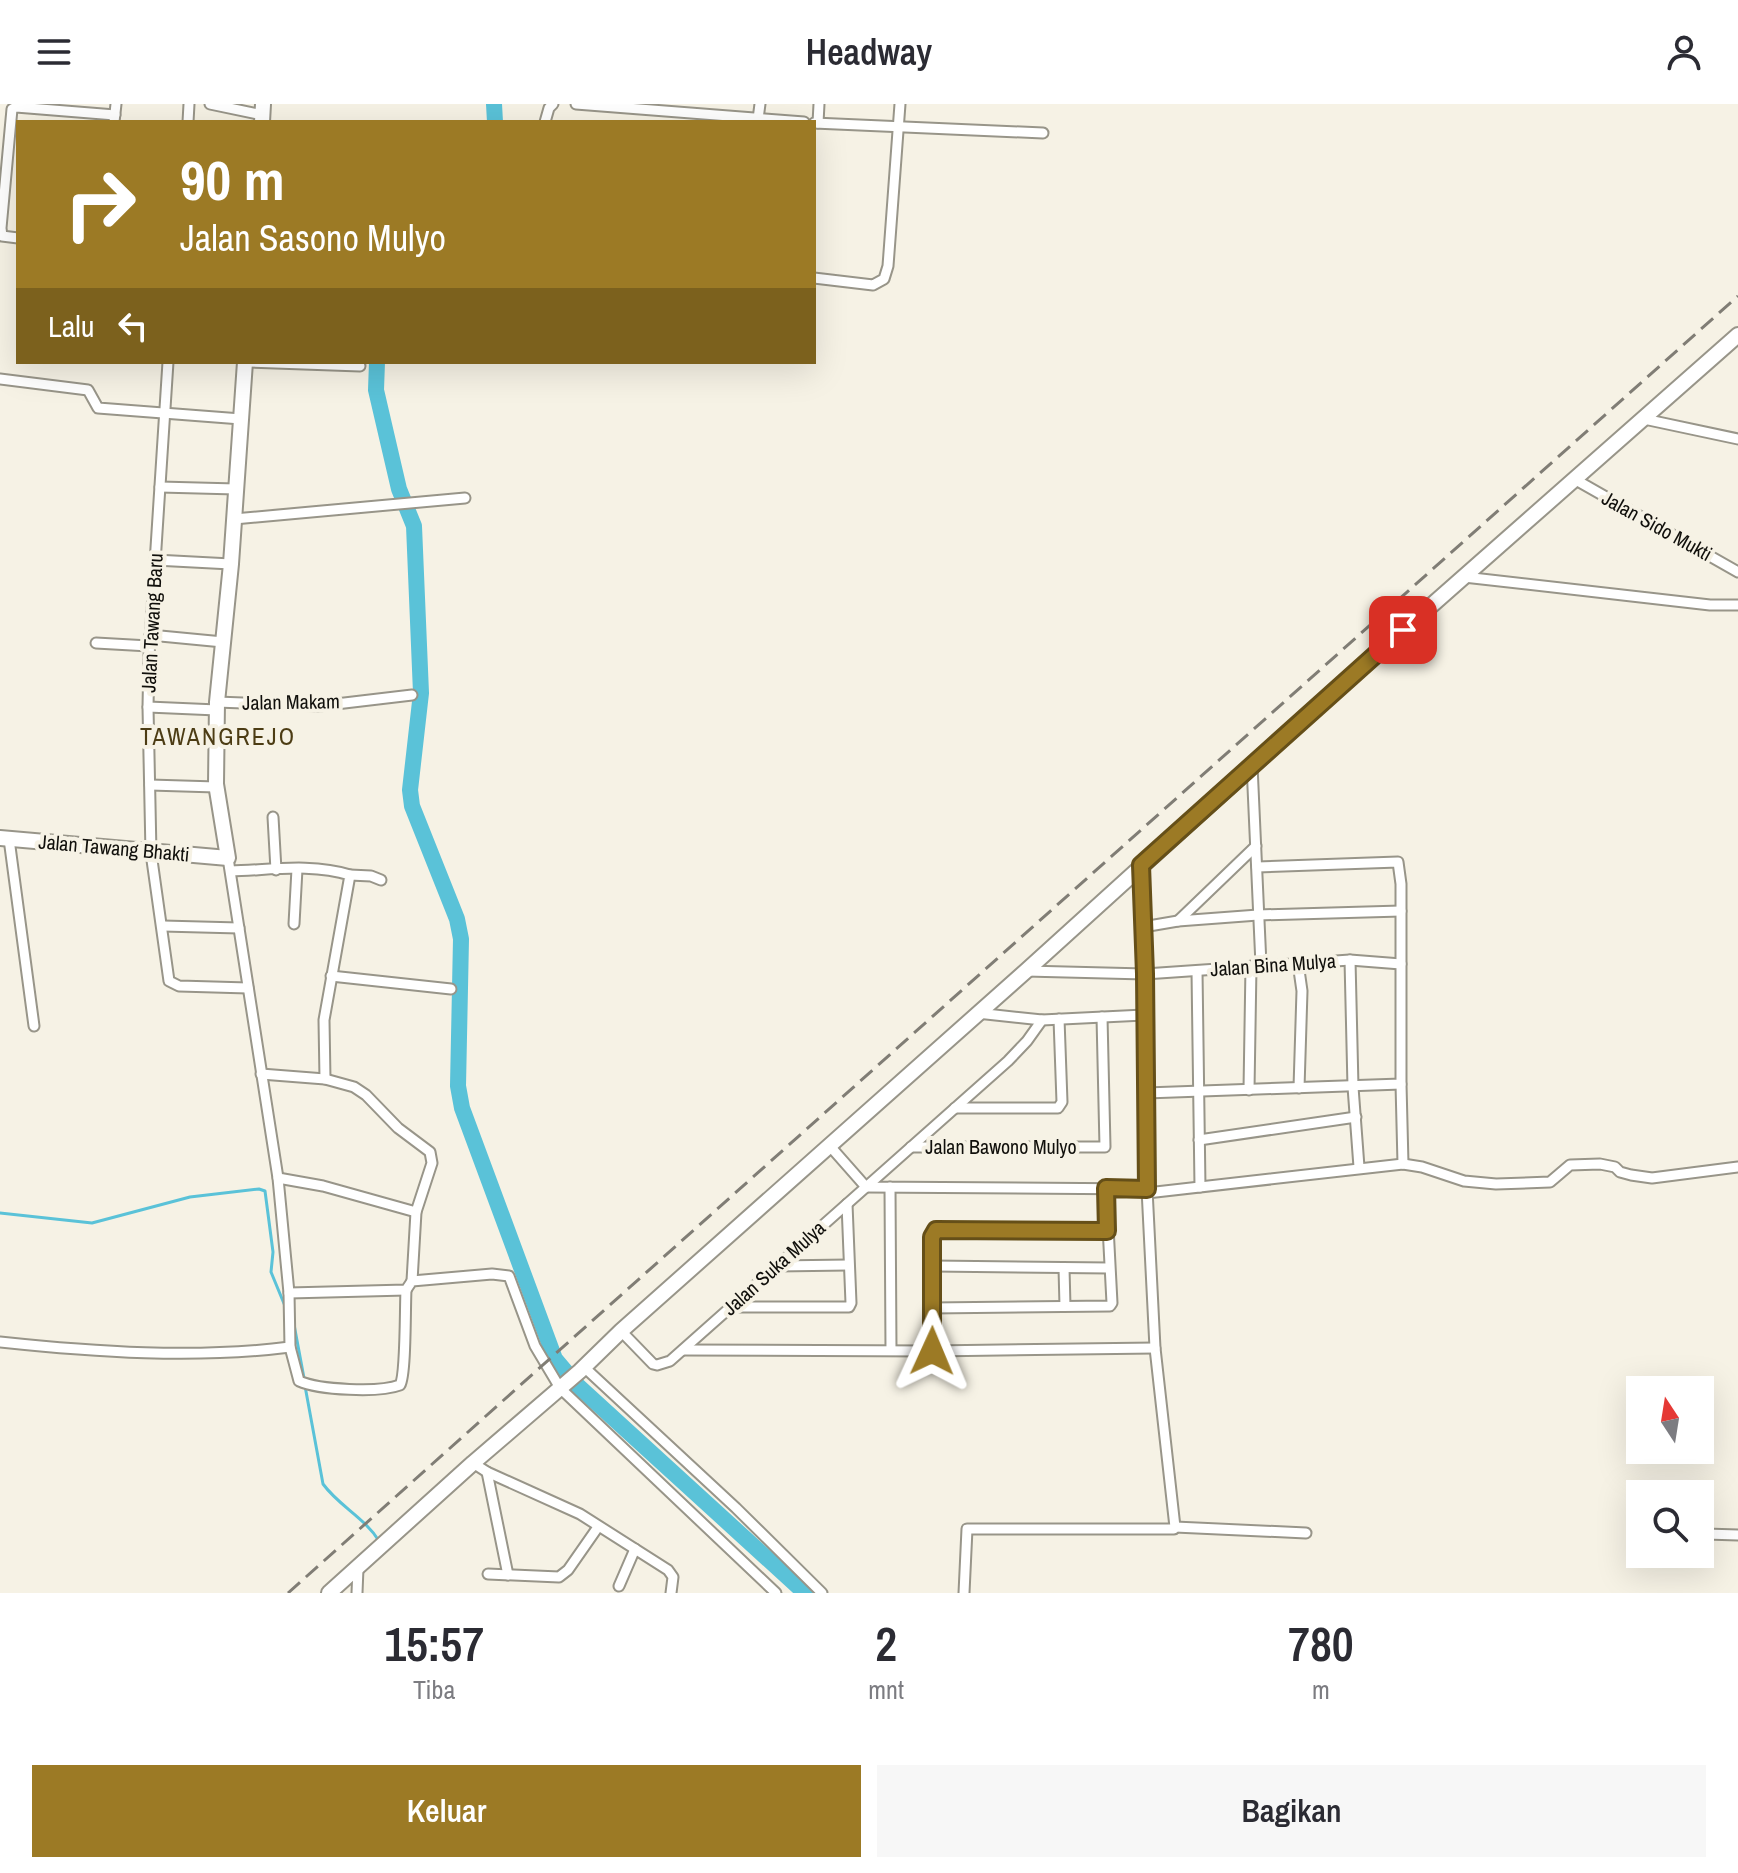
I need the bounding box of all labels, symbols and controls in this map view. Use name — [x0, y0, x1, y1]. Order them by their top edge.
text: Headway — [806, 28, 932, 76]
icon: menu — [32, 30, 76, 74]
icon: person — [1662, 30, 1706, 74]
text: 90 m — [180, 142, 285, 217]
icon: right — [48, 152, 152, 256]
text: Jalan Sasono Mulyo — [180, 214, 446, 262]
icon: left — [111, 304, 155, 348]
text: Lalu — [48, 306, 95, 346]
street label: Jalan Sido Mukti — [1597, 484, 1717, 567]
street label: Jalan Tawang Baru — [134, 553, 169, 693]
pin — [1369, 596, 1437, 664]
icon: arrive — [1381, 608, 1425, 652]
street label: Jalan Makam — [242, 687, 340, 716]
district label: TAWANGREJO — [140, 720, 296, 752]
street label: Jalan Tawang Bhakti — [37, 827, 191, 868]
street label: Jalan Bina Mulya — [1209, 947, 1337, 982]
street label: Jalan Bawono Mulyo — [925, 1133, 1077, 1160]
street label: Jalan Suka Mulya — [717, 1214, 831, 1321]
position arrow — [890, 1309, 974, 1393]
north arrow — [1626, 1376, 1714, 1464]
map controls — [1626, 1376, 1714, 1568]
button: search — [1626, 1480, 1714, 1568]
text: 15:57 — [384, 1611, 484, 1676]
text: 2 — [875, 1611, 897, 1676]
text: 780 — [1288, 1611, 1354, 1676]
text: Tiba — [413, 1672, 455, 1707]
text: mnt — [868, 1672, 904, 1707]
text: m — [1312, 1672, 1330, 1707]
button: Keluar — [32, 1765, 861, 1857]
button: Bagikan — [877, 1765, 1706, 1857]

